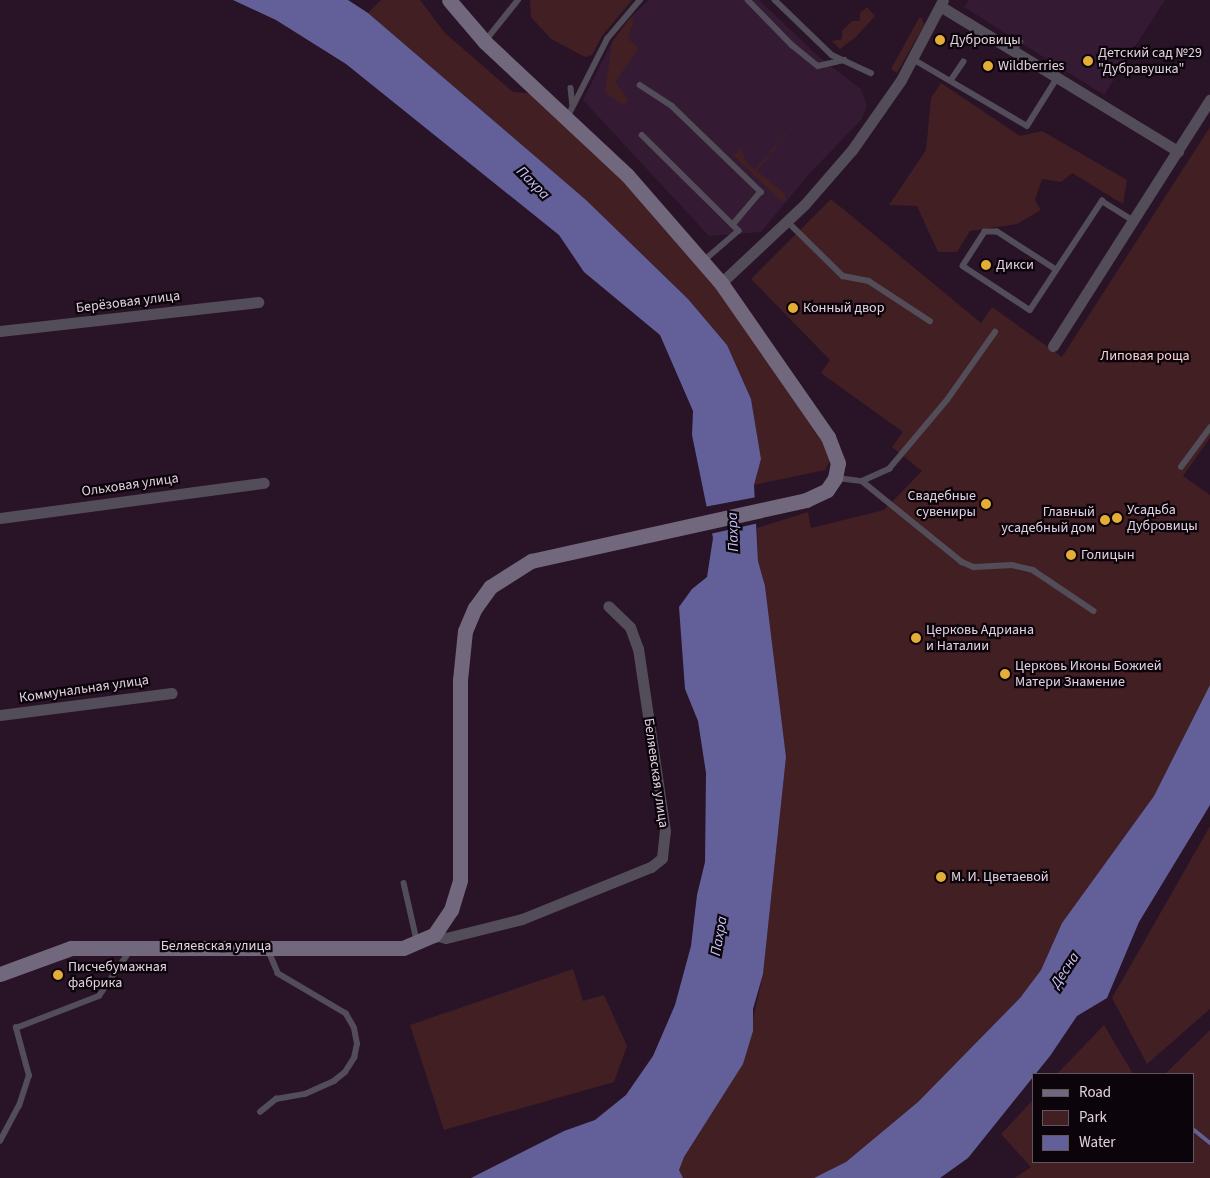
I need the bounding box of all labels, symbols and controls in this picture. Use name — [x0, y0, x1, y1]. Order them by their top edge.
place label: Дубровицы — [950, 32, 1021, 48]
marker: Дубровицы — [934, 34, 946, 46]
place label: Детский сад №29 "Дубравушка" — [1098, 45, 1202, 78]
marker: Детский сад №29 "Дубравушка" — [1082, 55, 1094, 67]
place label: Wildberries — [998, 58, 1064, 74]
marker: Wildberries — [982, 60, 994, 72]
water label: Пахра — [513, 163, 553, 203]
place label: Дикси — [996, 257, 1034, 273]
marker: Дикси — [980, 259, 992, 271]
street label: Берёзовая улица — [75, 287, 181, 317]
place label: Конный двор — [803, 300, 884, 316]
marker: Конный двор — [787, 302, 799, 314]
park label: Липовая роща — [1100, 348, 1190, 364]
street label: Ольховая улица — [80, 470, 180, 500]
place label: Свадебные сувениры — [908, 488, 976, 520]
marker: Свадебные сувениры — [980, 498, 992, 510]
place label: Усадьба Дубровицы — [1127, 502, 1198, 534]
place label: Главный усадебный дом — [1001, 504, 1095, 536]
water label: Пахра — [723, 512, 743, 552]
marker: Усадьба Дубровицы — [1111, 512, 1123, 524]
marker: Главный усадебный дом — [1099, 514, 1111, 526]
place label: Голицын — [1081, 547, 1135, 563]
marker: Голицын — [1065, 549, 1077, 561]
place label: Церковь Адриана и Наталии — [926, 622, 1034, 654]
marker: Церковь Адриана и Наталии — [910, 632, 922, 644]
place label: Церковь Иконы Божией Матери Знамение — [1015, 658, 1162, 690]
marker: Церковь Иконы Божией Матери Знамение — [999, 668, 1011, 680]
street label: Коммунальная улица — [18, 672, 150, 706]
street label: Беляевская улица — [640, 717, 672, 829]
place label: М. И. Цветаевой — [951, 869, 1049, 885]
marker: М. И. Цветаевой — [935, 871, 947, 883]
water label: Пахра — [707, 915, 731, 957]
street label: Беляевская улица — [161, 938, 271, 954]
water label: Десна — [1047, 949, 1083, 991]
place label: Писчебумажная фабрика — [68, 959, 167, 992]
marker: Писчебумажная фабрика — [52, 969, 64, 981]
legend — [1032, 1073, 1195, 1163]
text: Road — [1079, 1082, 1111, 1103]
text: Park — [1079, 1107, 1107, 1128]
text: Water — [1079, 1132, 1115, 1153]

